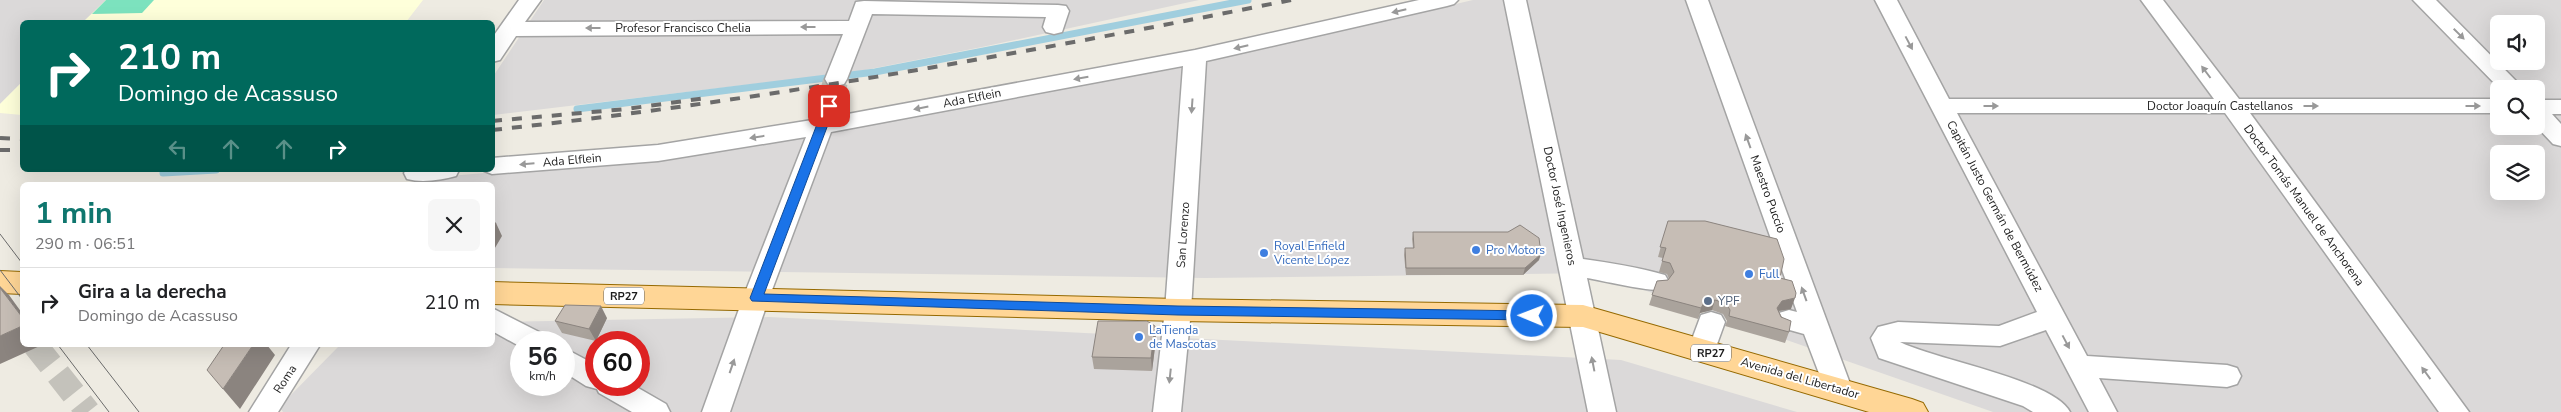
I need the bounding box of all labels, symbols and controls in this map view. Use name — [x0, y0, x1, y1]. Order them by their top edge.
one-way arrow — [1392, 7, 1407, 15]
map controls — [2490, 15, 2545, 200]
button: sound — [2490, 15, 2545, 70]
street label: Profesor Francisco Chelia — [615, 20, 751, 36]
one-way arrow — [800, 23, 816, 31]
one-way arrow — [585, 24, 601, 32]
one-way arrow — [2452, 28, 2464, 40]
text: 210 m — [118, 34, 221, 81]
one-way arrow — [1905, 36, 1913, 50]
icon: right — [35, 40, 100, 105]
one-way arrow — [1233, 43, 1248, 51]
one-way arrow — [2201, 66, 2212, 79]
one-way arrow — [1073, 74, 1089, 82]
text: Domingo de Acassuso — [118, 79, 338, 109]
button: search — [2490, 80, 2545, 135]
pin — [808, 85, 850, 127]
street label: Ada Elflein — [941, 85, 1003, 111]
icon: arrive — [815, 92, 843, 120]
one-way arrow — [1187, 98, 1195, 114]
street label: Doctor Joaquín Castellanos — [2147, 98, 2293, 114]
one-way arrow — [1983, 102, 1999, 110]
one-way arrow — [2303, 102, 2319, 110]
one-way arrow — [2465, 102, 2481, 110]
one-way arrow — [913, 104, 929, 112]
street label: Capitán Justo Germán de Bermúdez — [1943, 118, 2047, 295]
street label: Doctor Tomás Manuel de Anchorena — [2240, 121, 2368, 289]
one-way arrow — [749, 133, 765, 141]
one-way arrow — [1744, 133, 1752, 148]
icon: left — [164, 135, 192, 163]
icon: ahead — [217, 135, 245, 163]
icon: ahead — [270, 135, 298, 163]
icon: right — [323, 135, 351, 163]
street label: Doctor José Ingenieros — [1540, 145, 1580, 267]
button: layers — [2490, 145, 2545, 200]
street label: Ada Elflein — [542, 149, 602, 171]
street label: Maestro Puccio — [1747, 153, 1790, 235]
one-way arrow — [518, 160, 534, 168]
text: 1 min — [35, 193, 113, 234]
button: close — [428, 199, 480, 251]
street label: San Lorenzo — [1173, 201, 1193, 269]
text: 290 m · 06:51 — [35, 233, 136, 255]
place label: Royal Enfield Vicente López — [1273, 238, 1350, 268]
place label: Pro Motors — [1486, 242, 1545, 258]
marker: Pro Motors — [1470, 244, 1482, 256]
marker: Royal Enfield Vicente López — [1258, 247, 1270, 259]
place label: Full — [1759, 266, 1780, 282]
marker: Full — [1743, 268, 1755, 280]
text: Gira a la derecha — [78, 279, 227, 305]
one-way arrow — [1800, 286, 1807, 301]
road number: RP27 — [604, 288, 644, 304]
icon: right — [35, 289, 63, 317]
position arrow — [1505, 289, 1557, 341]
text: 210 m — [425, 290, 480, 316]
place label: YPF — [1717, 293, 1740, 309]
marker: YPF — [1702, 295, 1714, 307]
text: Domingo de Acassuso — [78, 305, 238, 327]
place label: LaTienda de Mascotas — [1149, 322, 1216, 352]
speed limit sign: 60 — [585, 331, 650, 396]
marker: LaTienda de Mascotas — [1133, 331, 1145, 343]
one-way arrow — [2062, 335, 2070, 349]
text: 56 — [527, 340, 558, 374]
road number: RP27 — [1691, 344, 1731, 362]
street label: Avenida del Libertador — [1739, 353, 1862, 403]
one-way arrow — [1588, 356, 1596, 372]
one-way arrow — [728, 358, 736, 373]
street label: Roma — [270, 362, 300, 396]
one-way arrow — [2421, 366, 2431, 380]
text: km/h — [529, 368, 556, 384]
one-way arrow — [1166, 368, 1174, 384]

